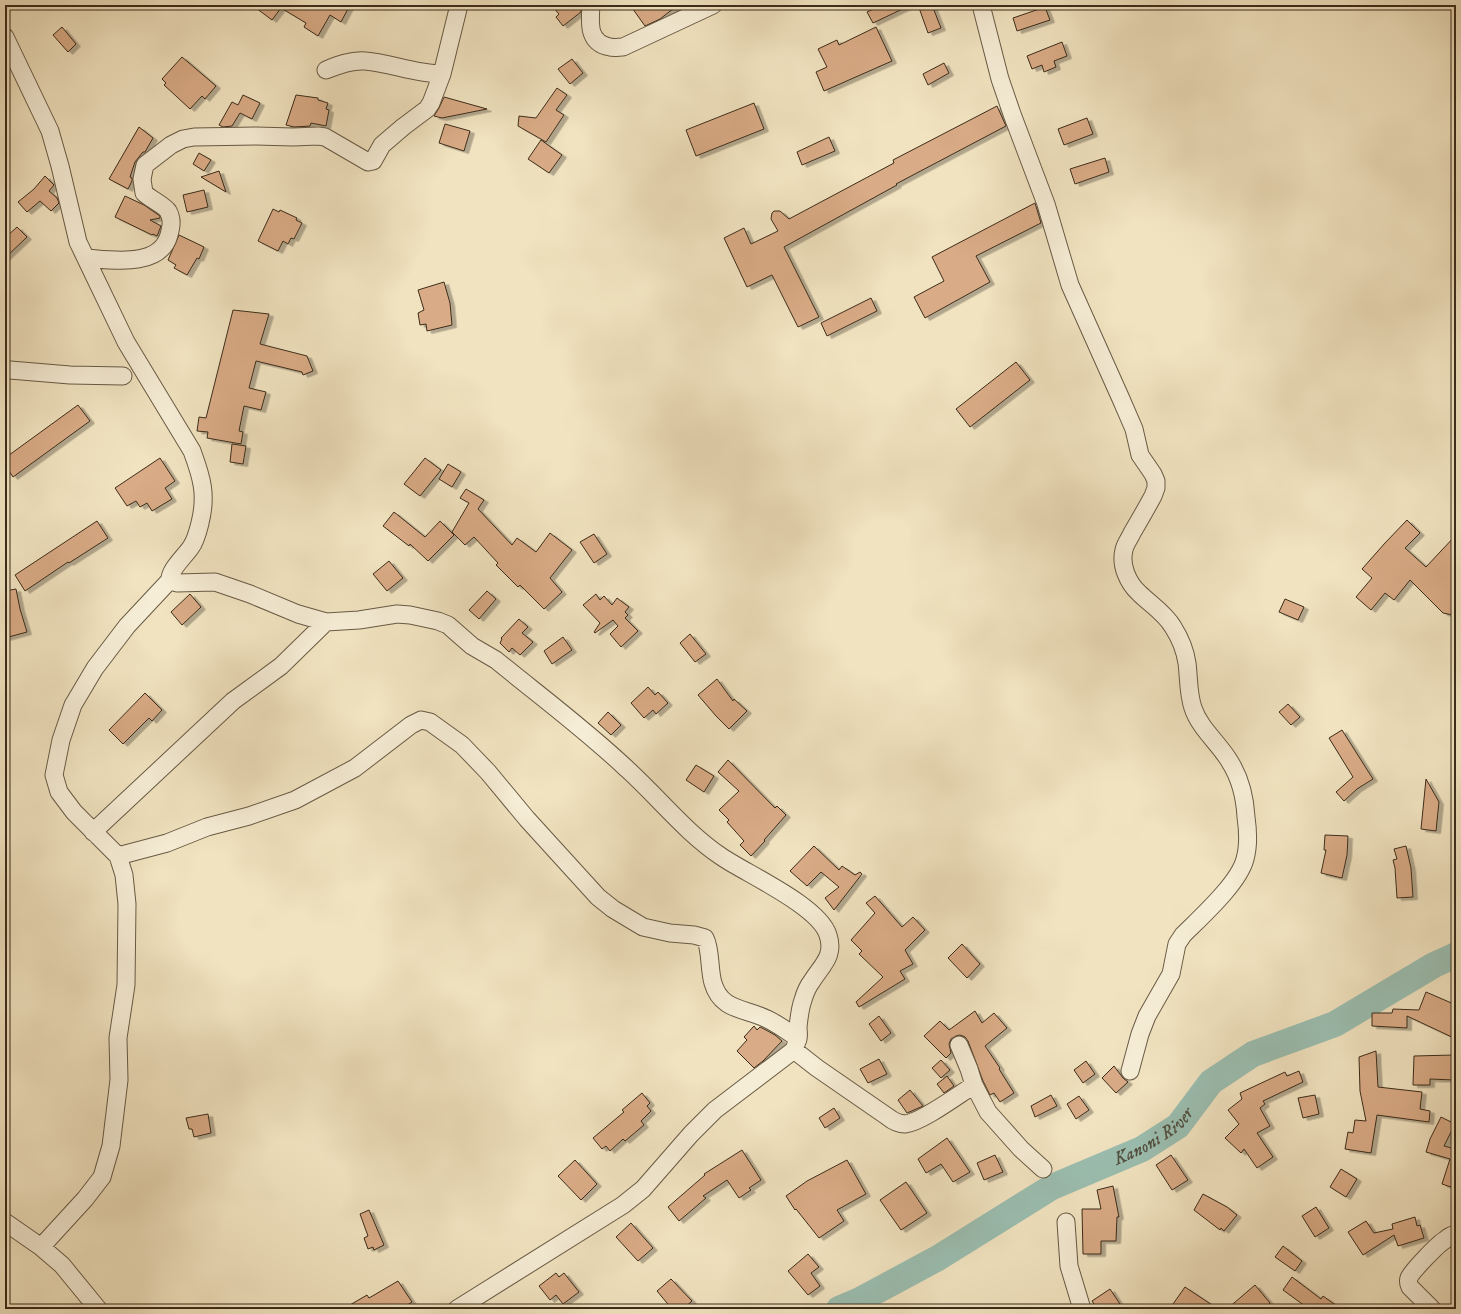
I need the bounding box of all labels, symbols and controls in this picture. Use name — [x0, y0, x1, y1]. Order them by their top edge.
water label: Kanoni River — [1110, 1102, 1200, 1171]

